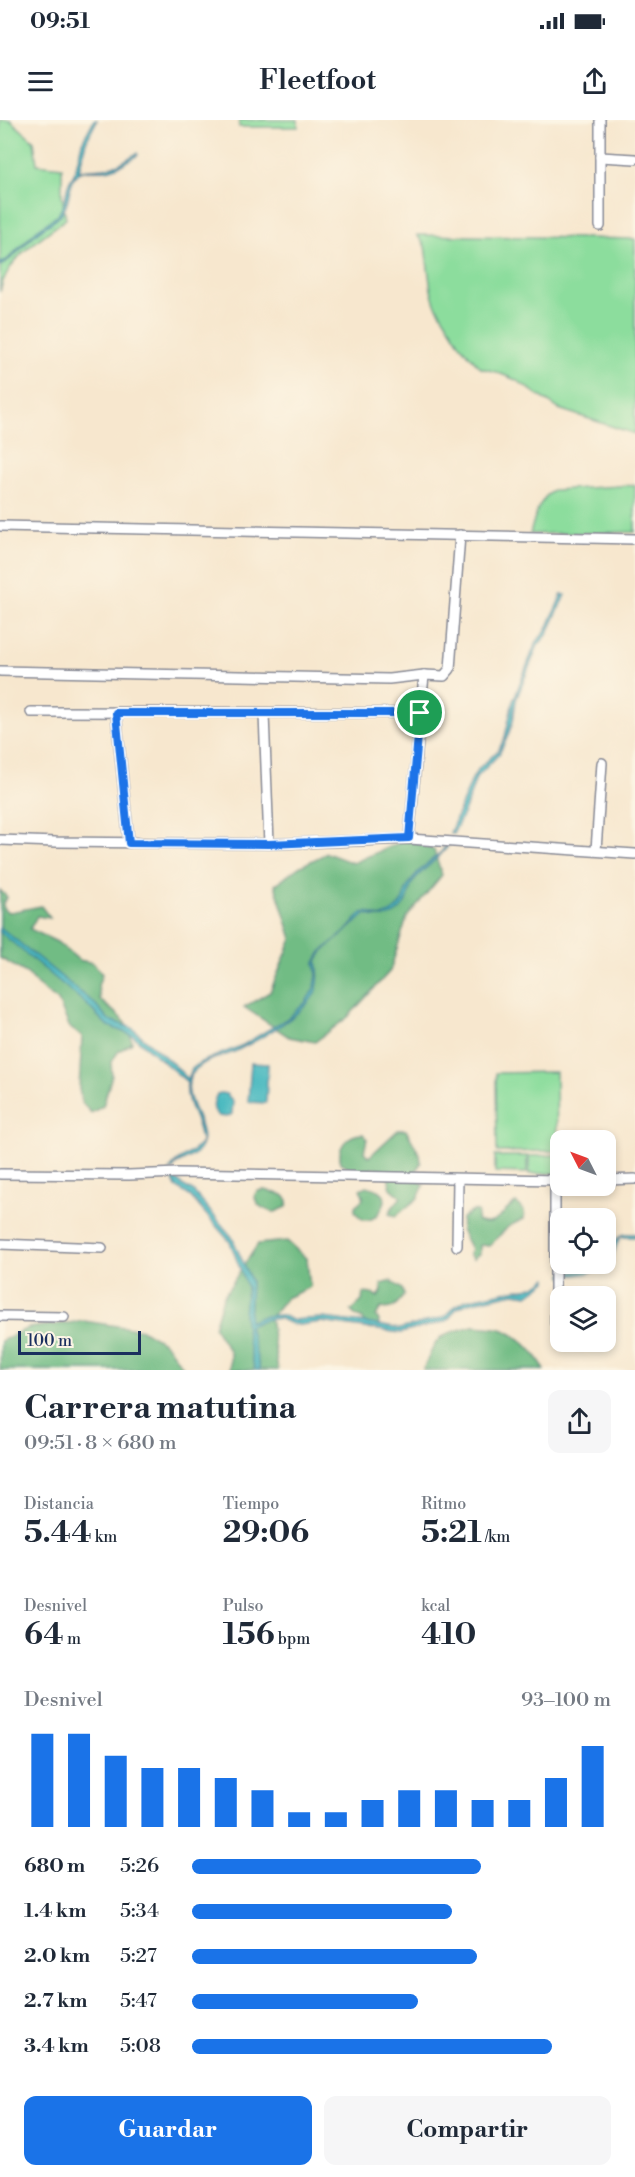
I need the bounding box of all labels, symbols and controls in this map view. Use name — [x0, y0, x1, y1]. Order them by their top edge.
text: 09:51 — [30, 8, 90, 35]
text: Fleetfoot — [259, 64, 376, 98]
icon: menu — [24, 65, 57, 98]
icon: share — [578, 65, 611, 98]
pin — [394, 687, 445, 738]
icon: arrive — [403, 696, 436, 729]
north arrow — [550, 1130, 616, 1196]
map controls — [550, 1130, 616, 1352]
button: locate — [550, 1208, 616, 1274]
button: layers — [550, 1286, 616, 1352]
scale bar — [18, 1328, 141, 1356]
text: 100 m — [27, 1331, 72, 1351]
text: Carrera matutina — [24, 1388, 296, 1429]
button: share — [548, 1390, 611, 1453]
text: 09:51 · 8 × 680 m — [24, 1431, 176, 1456]
text: Distancia — [24, 1494, 94, 1514]
text: Tiempo — [223, 1494, 279, 1514]
text: Ritmo — [421, 1494, 466, 1514]
text: 5.44 — [24, 1514, 92, 1552]
text: 29:06 — [223, 1514, 309, 1552]
text: 5:21 — [421, 1514, 482, 1552]
text: km — [92, 1527, 117, 1547]
text: /km — [482, 1527, 510, 1547]
text: Desnivel — [24, 1596, 87, 1616]
text: Pulso — [223, 1596, 264, 1616]
text: kcal — [421, 1596, 450, 1616]
text: 64 — [24, 1616, 64, 1654]
text: 156 — [223, 1616, 275, 1654]
text: 410 — [421, 1616, 476, 1654]
text: m — [64, 1629, 81, 1649]
text: bpm — [275, 1629, 310, 1649]
text: Desnivel — [24, 1688, 103, 1713]
text: 93–100 m — [521, 1688, 611, 1713]
text: 680 m — [24, 1854, 85, 1879]
text: 5:26 — [120, 1854, 159, 1879]
text: 1.4 km — [24, 1899, 86, 1924]
text: 5:34 — [120, 1899, 159, 1924]
text: 2.0 km — [24, 1944, 90, 1969]
text: 5:27 — [120, 1944, 157, 1969]
text: 2.7 km — [24, 1989, 88, 2014]
text: 5:47 — [120, 1989, 157, 2014]
text: 3.4 km — [24, 2034, 89, 2059]
text: 5:08 — [120, 2034, 161, 2059]
button: Guardar — [24, 2096, 312, 2165]
button: Compartir — [324, 2096, 611, 2165]

